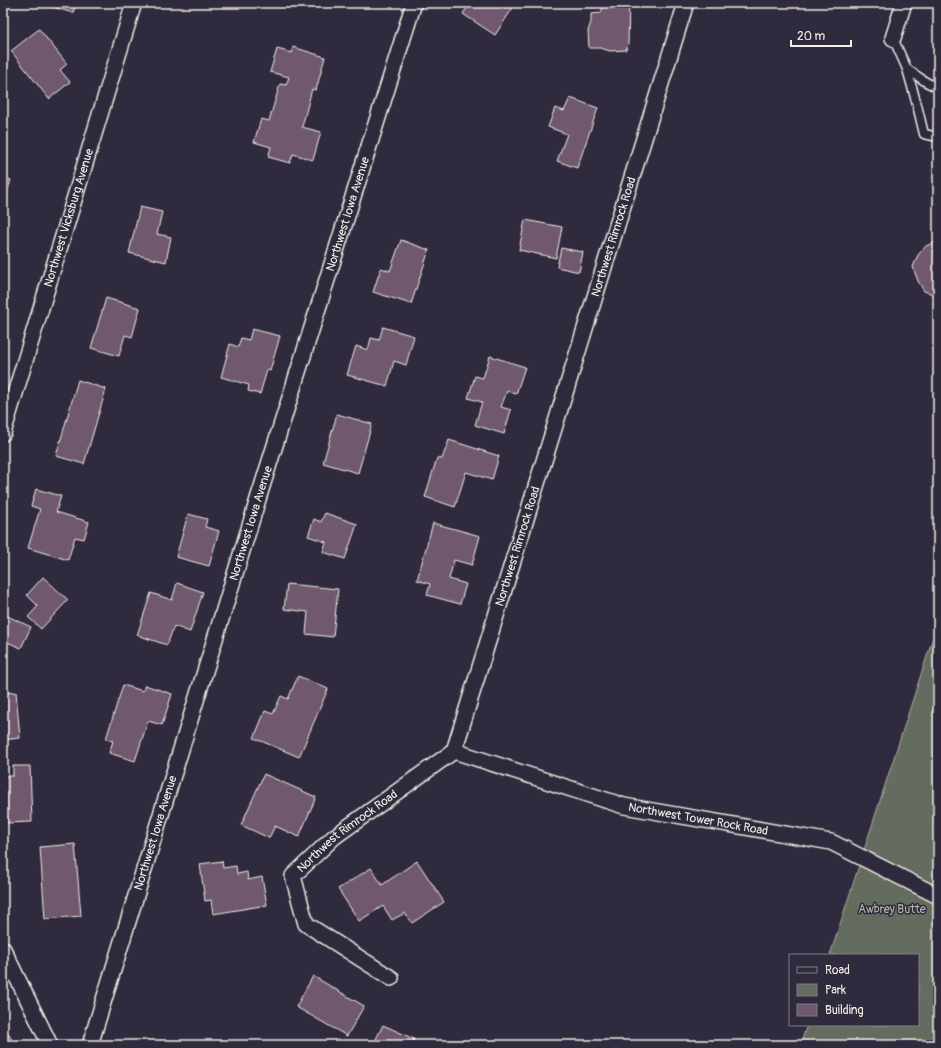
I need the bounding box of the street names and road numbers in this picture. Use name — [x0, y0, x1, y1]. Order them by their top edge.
street label: Northwest Vicksburg Avenue — [41, 147, 97, 289]
street label: Northwest Iowa Avenue — [323, 155, 373, 273]
street label: Northwest Rimrock Road — [588, 175, 640, 299]
street label: Northwest Iowa Avenue — [226, 464, 276, 582]
street label: Northwest Rimrock Road — [492, 484, 544, 608]
street label: Northwest Iowa Avenue — [131, 774, 181, 892]
street label: Northwest Rimrock Road — [294, 787, 401, 876]
street label: Northwest Tower Rock Road — [627, 800, 769, 839]

